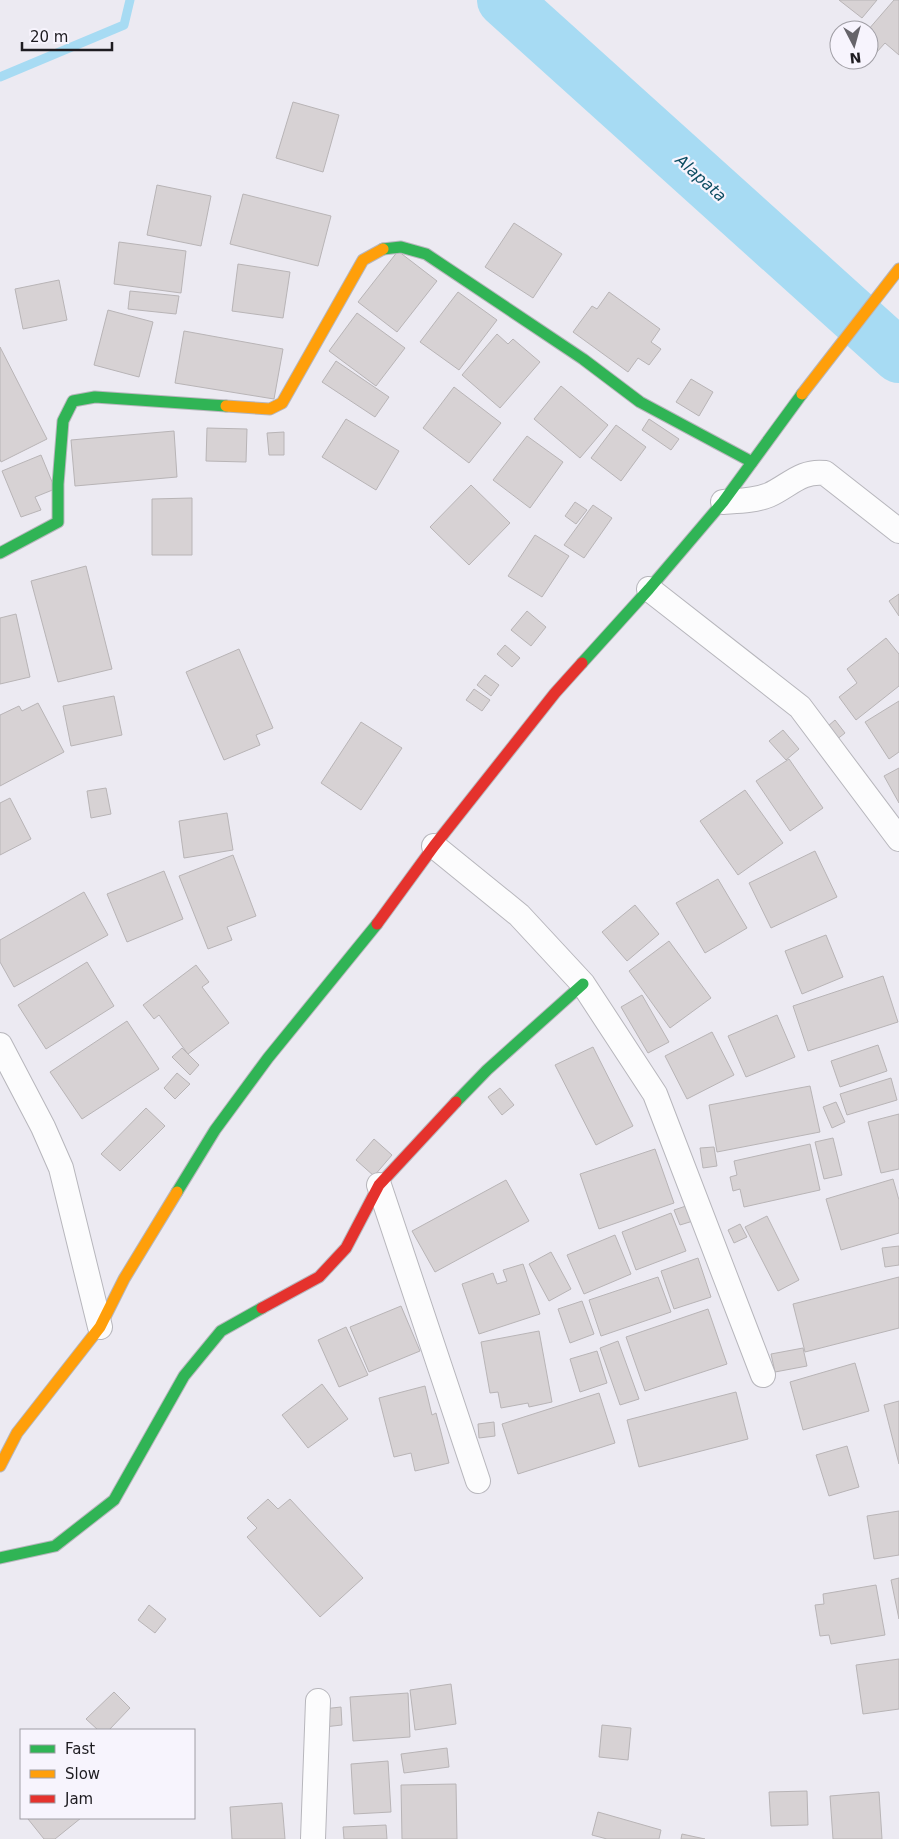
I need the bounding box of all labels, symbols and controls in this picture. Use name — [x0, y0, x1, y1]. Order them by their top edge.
scale bar — [22, 20, 112, 52]
north arrow — [829, 20, 879, 70]
text: 20 m — [30, 28, 68, 46]
text: N — [849, 49, 862, 66]
water label: Alapata — [671, 150, 730, 206]
legend — [20, 1729, 195, 1819]
text: Fast — [65, 1740, 95, 1758]
text: Slow — [65, 1765, 100, 1783]
text: Jam — [64, 1790, 93, 1808]

